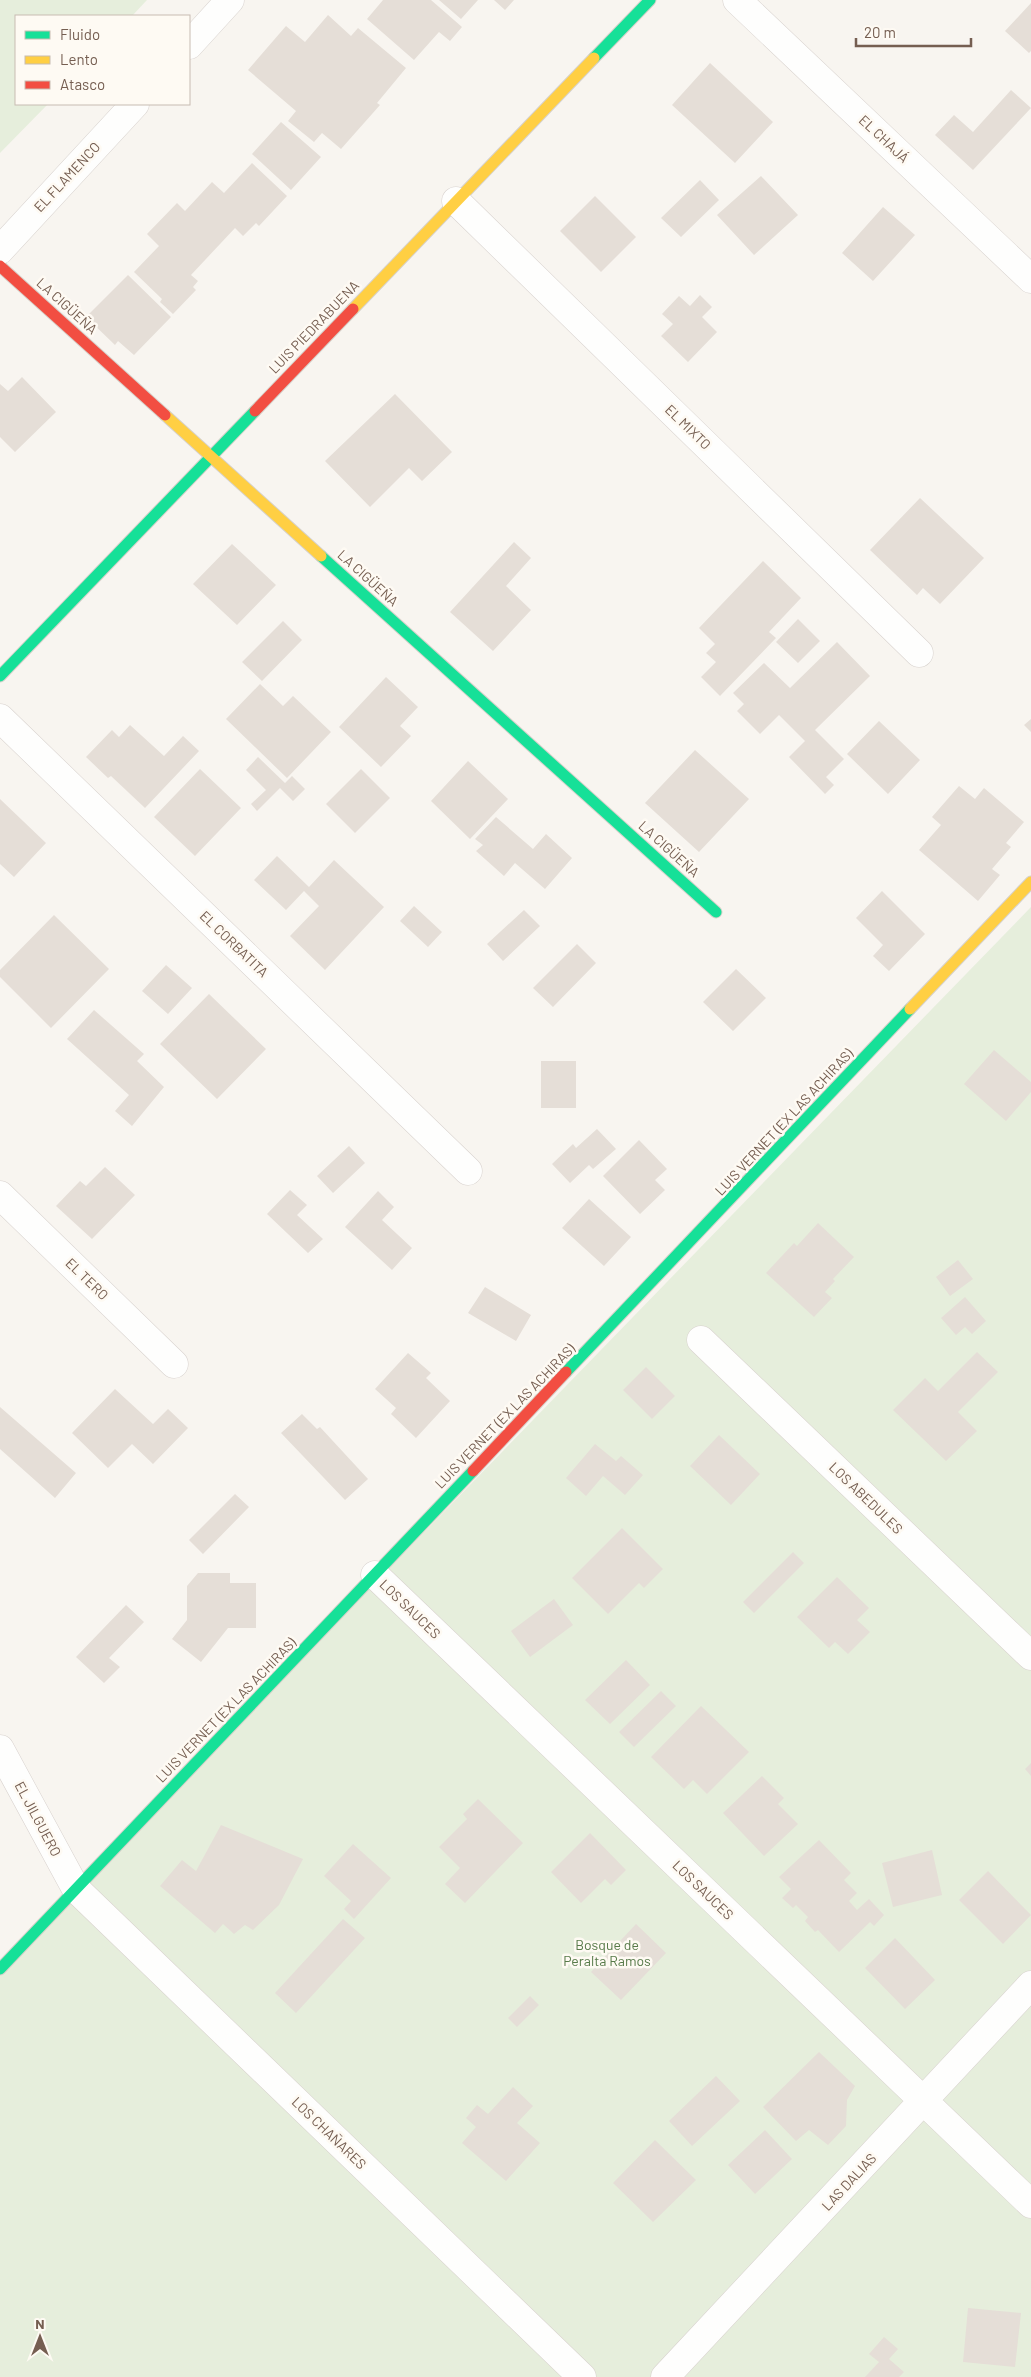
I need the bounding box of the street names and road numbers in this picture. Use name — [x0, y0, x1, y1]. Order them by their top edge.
street label: EL CHAJÁ — [856, 111, 913, 166]
street label: EL FLAMENCO — [30, 138, 103, 215]
street label: LA CIGÜEÑA — [33, 274, 102, 338]
street label: LUIS PIEDRABUENA — [265, 276, 363, 377]
street label: EL MIXTO — [662, 401, 715, 453]
street label: LA CIGÜEÑA — [334, 546, 403, 610]
street label: LA CIGÜEÑA — [635, 817, 704, 881]
street label: EL CORBATITA — [197, 907, 272, 981]
street label: LUIS VERNET (EX LAS ACHIRAS) — [711, 1045, 856, 1199]
street label: EL TERO — [62, 1254, 112, 1303]
street label: LUIS VERNET (EX LAS ACHIRAS) — [431, 1340, 579, 1491]
street label: LOS ABEDULES — [826, 1458, 907, 1537]
street label: LOS SAUCES — [376, 1575, 444, 1642]
street label: LUIS VERNET (EX LAS ACHIRAS) — [152, 1634, 300, 1785]
street label: EL JILGUERO — [12, 1778, 65, 1859]
street label: LOS SAUCES — [669, 1856, 737, 1923]
street label: LOS CHAÑARES — [289, 2093, 370, 2172]
street label: LAS DALIAS — [818, 2149, 879, 2214]

